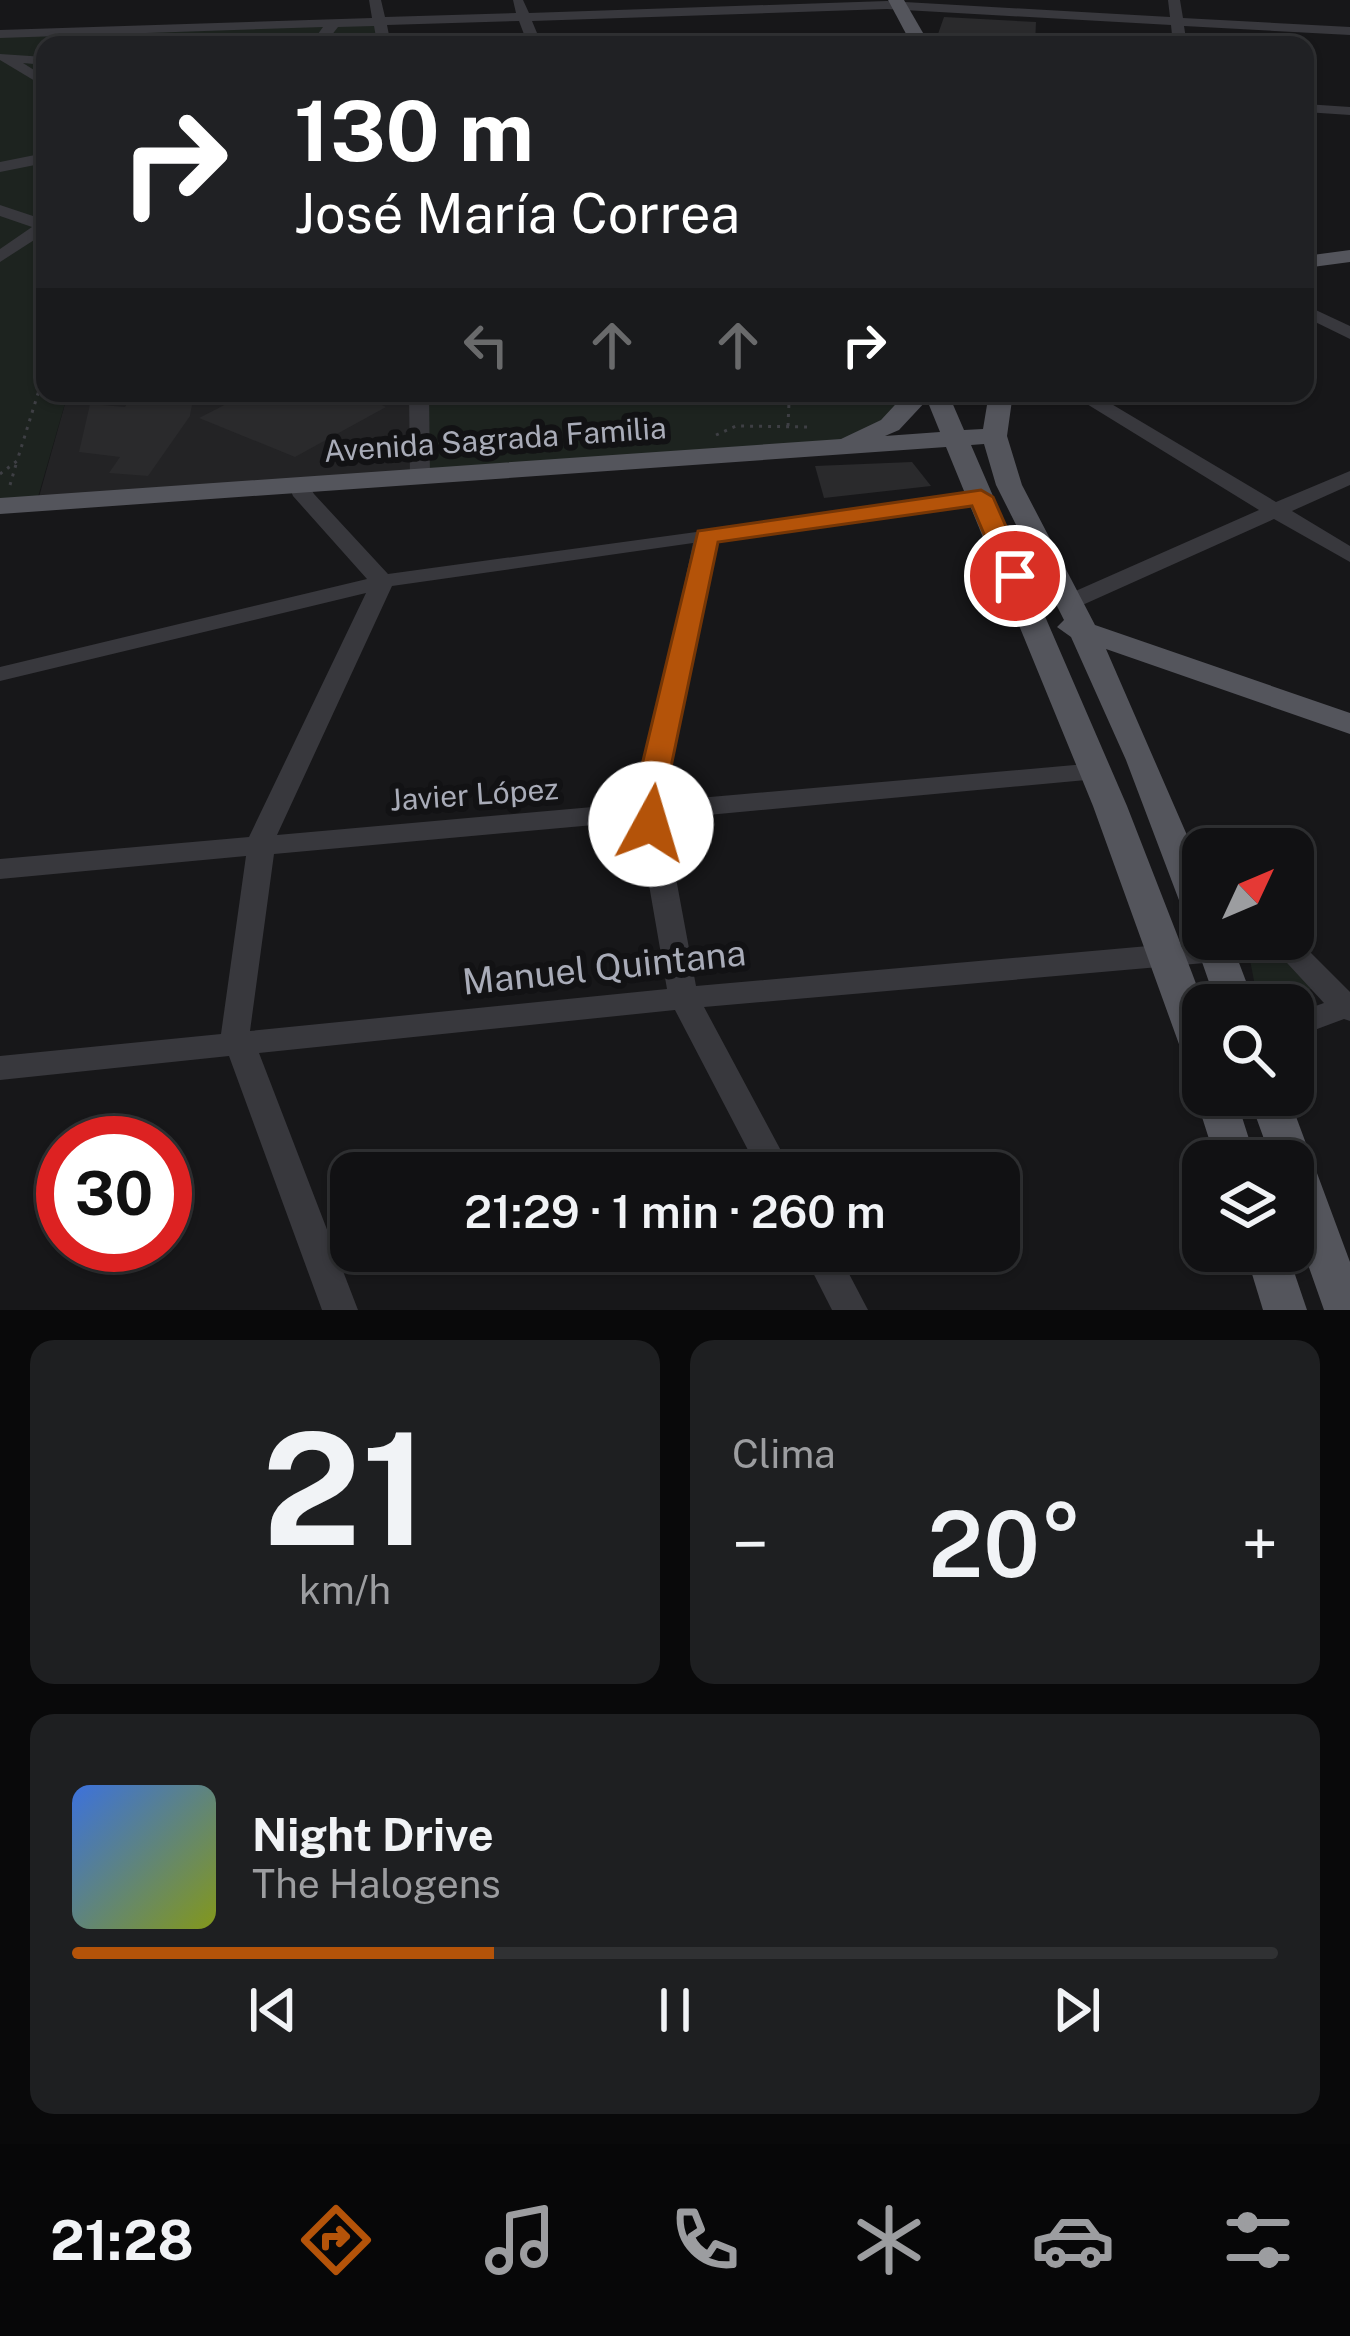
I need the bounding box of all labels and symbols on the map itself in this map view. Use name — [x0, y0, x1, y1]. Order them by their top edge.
street label: Avenida Sagrada Familia — [323, 409, 667, 469]
pin — [964, 525, 1066, 627]
position arrow — [588, 761, 714, 887]
street label: Javier López — [388, 770, 560, 818]
north arrow — [1182, 828, 1314, 960]
street label: Manuel Quintana — [460, 931, 748, 1003]
speed limit sign: 30 — [36, 1116, 192, 1272]

